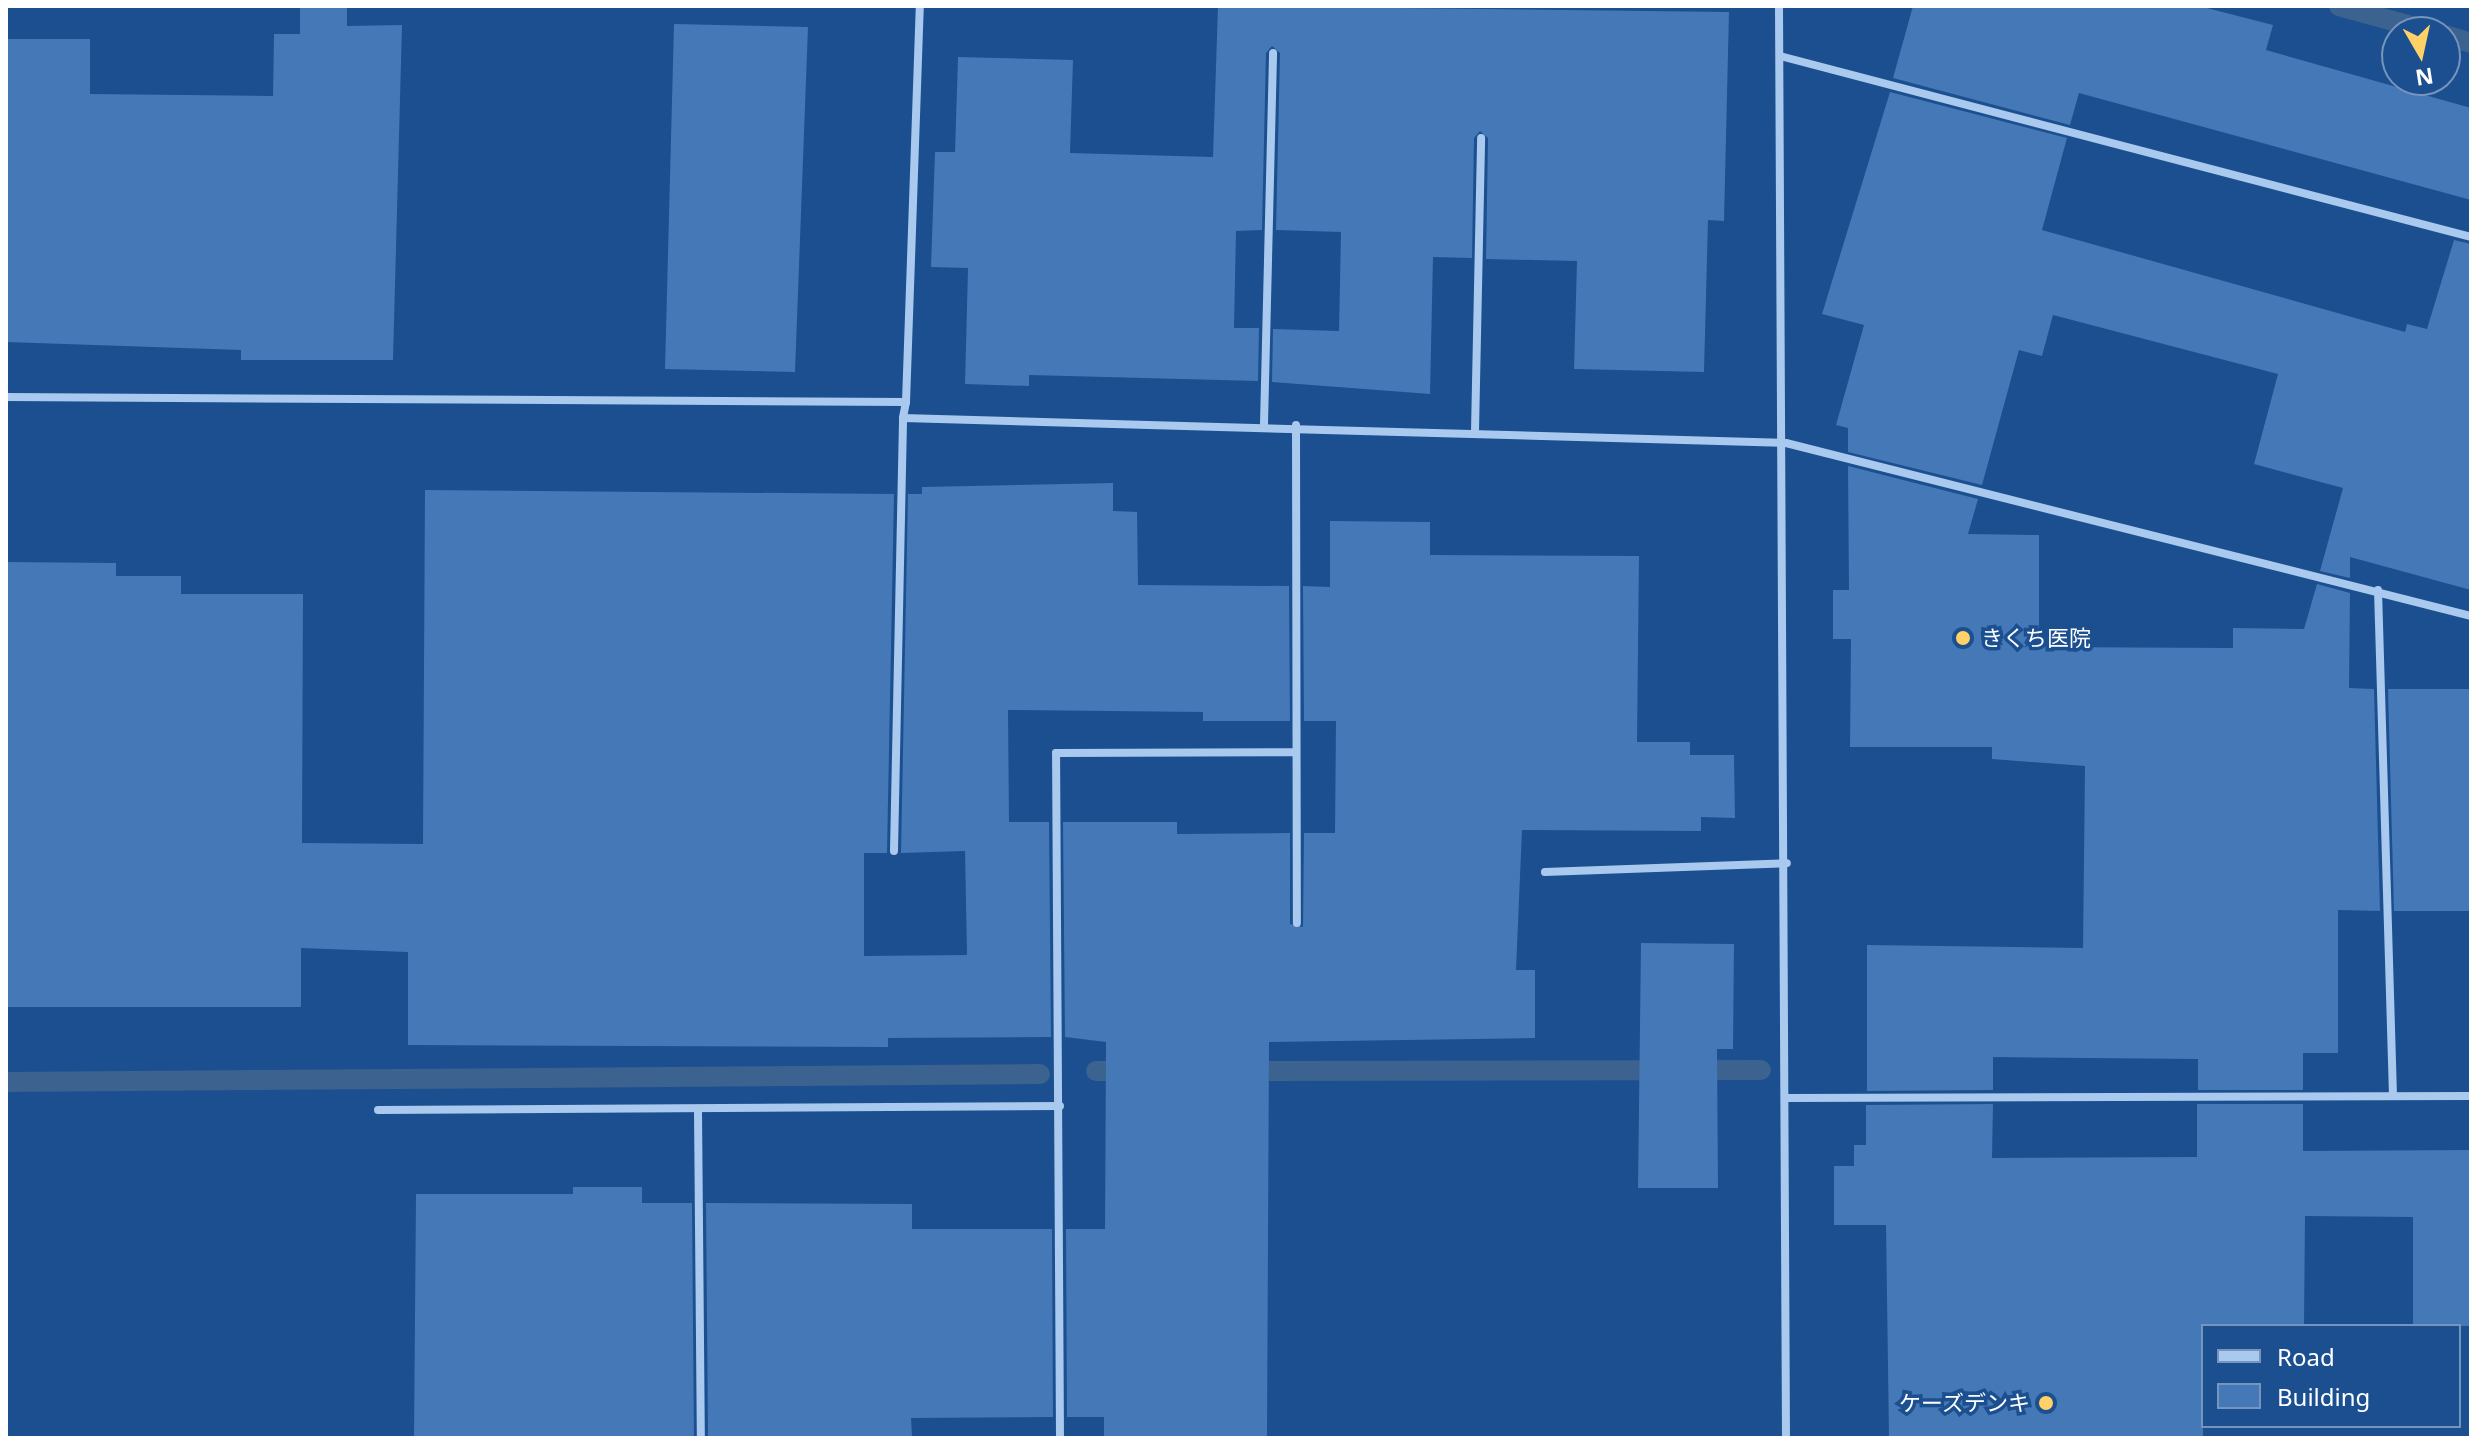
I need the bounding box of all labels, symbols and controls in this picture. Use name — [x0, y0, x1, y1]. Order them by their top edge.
north arrow — [2381, 16, 2461, 96]
text: N — [2413, 62, 2436, 94]
place label: きくち医院 — [1981, 625, 2091, 651]
marker: きくち医院 — [1952, 627, 1974, 649]
legend — [2201, 1324, 2461, 1428]
text: Road — [2277, 1340, 2335, 1373]
text: Building — [2277, 1380, 2370, 1413]
place label: ケーズデンキ — [1898, 1390, 2030, 1416]
marker: ケーズデンキ — [2037, 1394, 2055, 1412]

